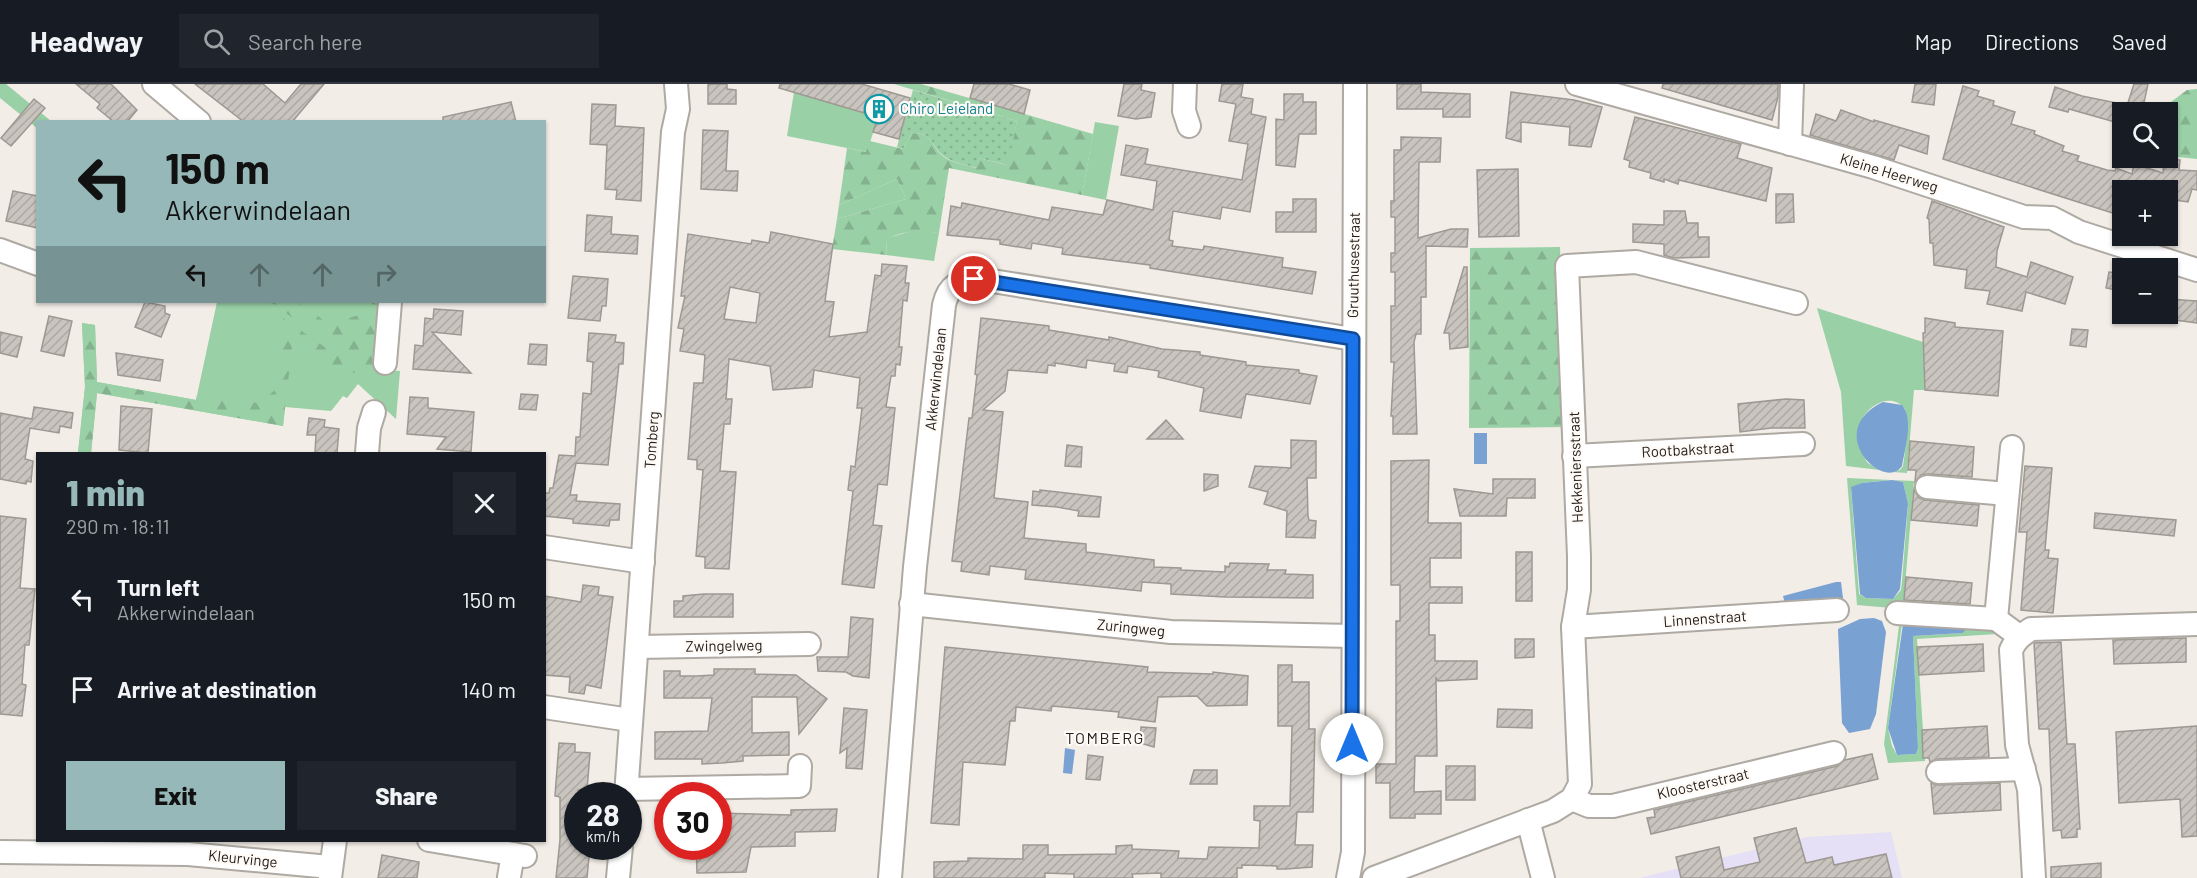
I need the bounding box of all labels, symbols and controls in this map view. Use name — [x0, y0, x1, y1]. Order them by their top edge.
search box — [179, 14, 599, 68]
text: Headway — [30, 24, 143, 58]
icon: search — [200, 25, 233, 58]
text: Search here — [248, 28, 362, 54]
text: Map — [1915, 29, 1952, 54]
text: Directions — [1985, 29, 2079, 54]
text: Saved — [2112, 29, 2167, 54]
building icon: Chiro Leieland — [863, 93, 895, 125]
place label: Chiro Leieland — [900, 99, 993, 117]
map controls — [2112, 102, 2178, 324]
button: search — [2112, 102, 2178, 168]
text: 150 m — [165, 142, 270, 192]
icon: left — [66, 144, 144, 222]
street label: Kleine Heerweg — [1838, 149, 1941, 196]
button: + — [2112, 180, 2178, 246]
text: Akkerwindelaan — [165, 193, 351, 225]
street label: Gruuthusestraat — [1343, 212, 1363, 318]
pin — [948, 253, 999, 304]
icon: left — [180, 258, 213, 291]
icon: ahead — [243, 258, 276, 291]
icon: ahead — [306, 258, 339, 291]
icon: right — [369, 258, 402, 291]
button: − — [2112, 258, 2178, 324]
icon: arrive — [957, 262, 990, 295]
street label: Akkerwindelaan — [921, 327, 949, 431]
street label: Tomberg — [640, 411, 662, 469]
street label: Hekkeniersstraat — [1564, 411, 1586, 523]
street label: Rootbakstraat — [1641, 438, 1735, 460]
text: 1 min — [66, 470, 145, 513]
button: close — [453, 472, 516, 535]
text: 290 m · 18:11 — [66, 514, 169, 538]
text: Turn left — [117, 574, 200, 600]
icon: left — [66, 583, 99, 616]
text: 150 m — [462, 586, 516, 612]
text: Akkerwindelaan — [117, 600, 255, 624]
street label: Linnenstraat — [1663, 606, 1747, 630]
street label: Zuringweg — [1096, 614, 1166, 640]
street label: Zwingelweg — [685, 635, 763, 655]
icon: arrive — [66, 673, 99, 706]
text: Arrive at destination — [117, 676, 316, 702]
text: 140 m — [461, 676, 516, 702]
position arrow — [1320, 712, 1384, 776]
district label: TOMBERG — [1065, 728, 1145, 747]
button: Exit — [66, 761, 285, 830]
button: Share — [297, 761, 516, 830]
street label: Kloosterstraat — [1655, 764, 1750, 802]
speed limit sign: 30 — [654, 782, 732, 860]
text: 28 — [586, 796, 620, 832]
text: km/h — [586, 827, 620, 845]
street label: Kleurvinge — [208, 845, 279, 871]

